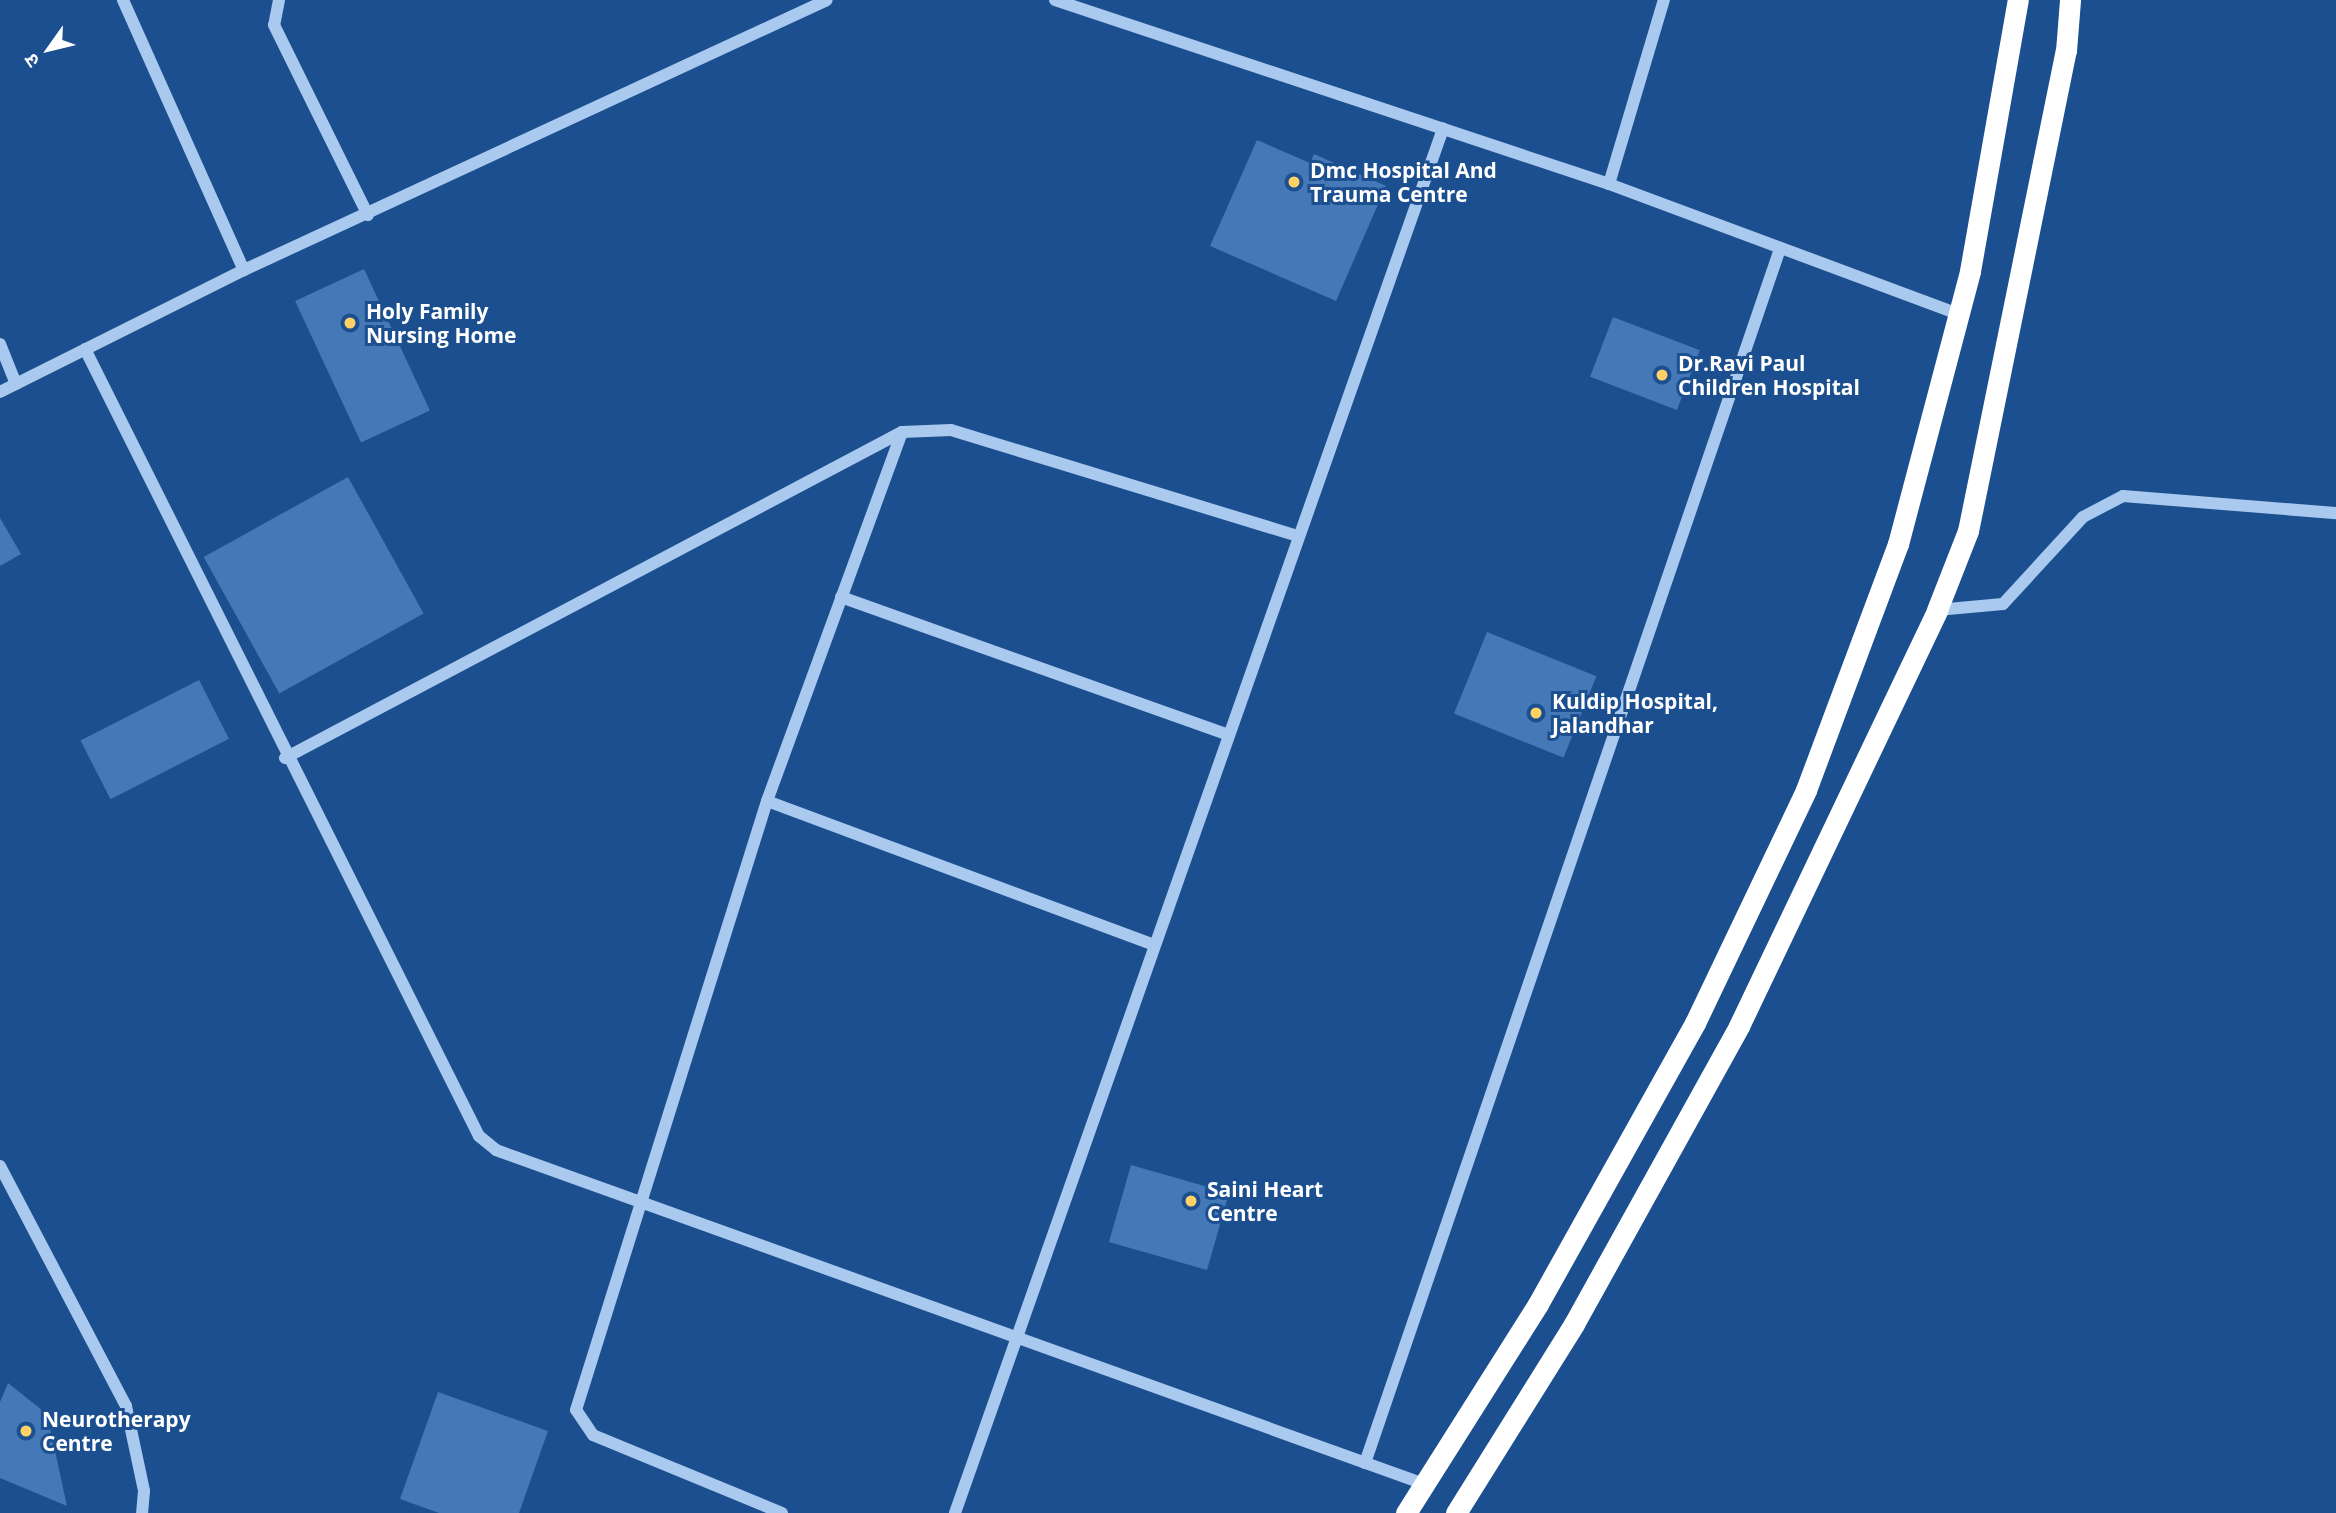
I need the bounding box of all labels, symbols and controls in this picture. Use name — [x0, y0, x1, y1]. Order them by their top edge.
north arrow — [14, 14, 84, 84]
text: उ — [18, 49, 45, 73]
place label: Dmc Hospital And Trauma Centre — [1310, 157, 1497, 207]
marker: Dmc Hospital And Trauma Centre — [1284, 172, 1304, 192]
place label: Holy Family Nursing Home — [366, 298, 516, 348]
marker: Holy Family Nursing Home — [340, 313, 360, 333]
place label: Dr.Ravi Paul Children Hospital — [1678, 350, 1860, 400]
marker: Dr.Ravi Paul Children Hospital — [1652, 365, 1672, 385]
place label: Kuldip Hospital, Jalandhar — [1552, 688, 1718, 738]
marker: Kuldip Hospital, Jalandhar — [1526, 703, 1546, 723]
place label: Saini Heart Centre — [1207, 1176, 1323, 1226]
marker: Saini Heart Centre — [1181, 1191, 1201, 1211]
place label: Neurotherapy Centre — [42, 1406, 191, 1456]
marker: Neurotherapy Centre — [16, 1421, 36, 1441]

